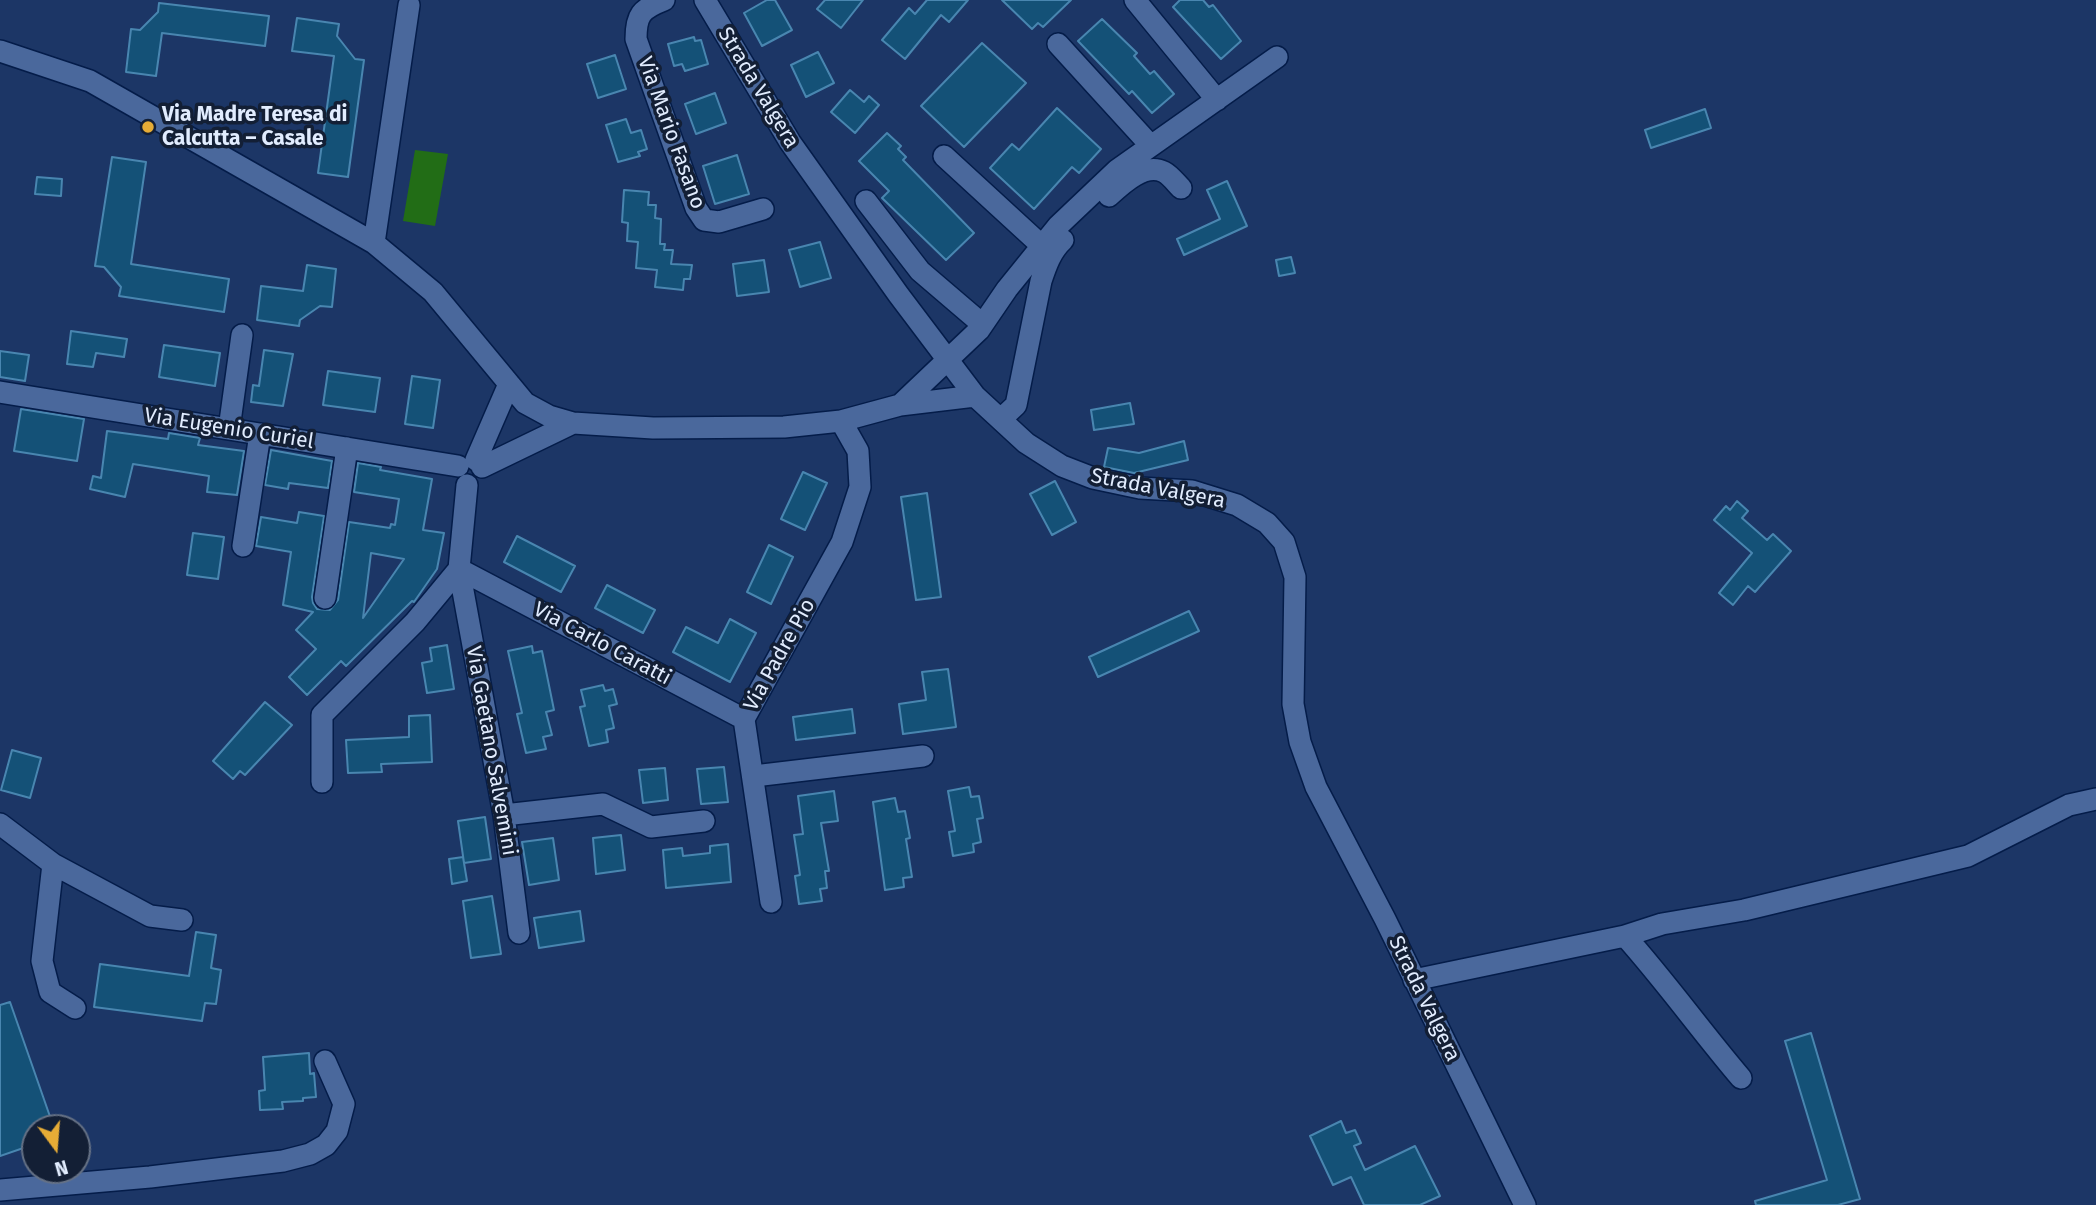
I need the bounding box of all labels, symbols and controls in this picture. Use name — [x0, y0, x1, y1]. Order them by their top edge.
street label: Strada Valgera — [712, 23, 804, 153]
street label: Via Mario Fasano — [632, 53, 710, 213]
place label: Via Madre Teresa di Calcutta – Casale — [162, 102, 347, 152]
marker: Via Madre Teresa di Calcutta – Casale — [140, 119, 156, 135]
street label: Via Eugenio Curiel — [143, 403, 315, 455]
street label: Strada Valgera — [1089, 464, 1227, 514]
street label: Via Padre Pio — [739, 594, 821, 716]
street label: Via Carlo Caratti — [529, 597, 675, 691]
street label: Via Gaetano Salvemini — [460, 644, 522, 858]
street label: Strada Valgera — [1383, 932, 1465, 1066]
north arrow — [21, 1114, 91, 1184]
text: N — [52, 1155, 71, 1181]

